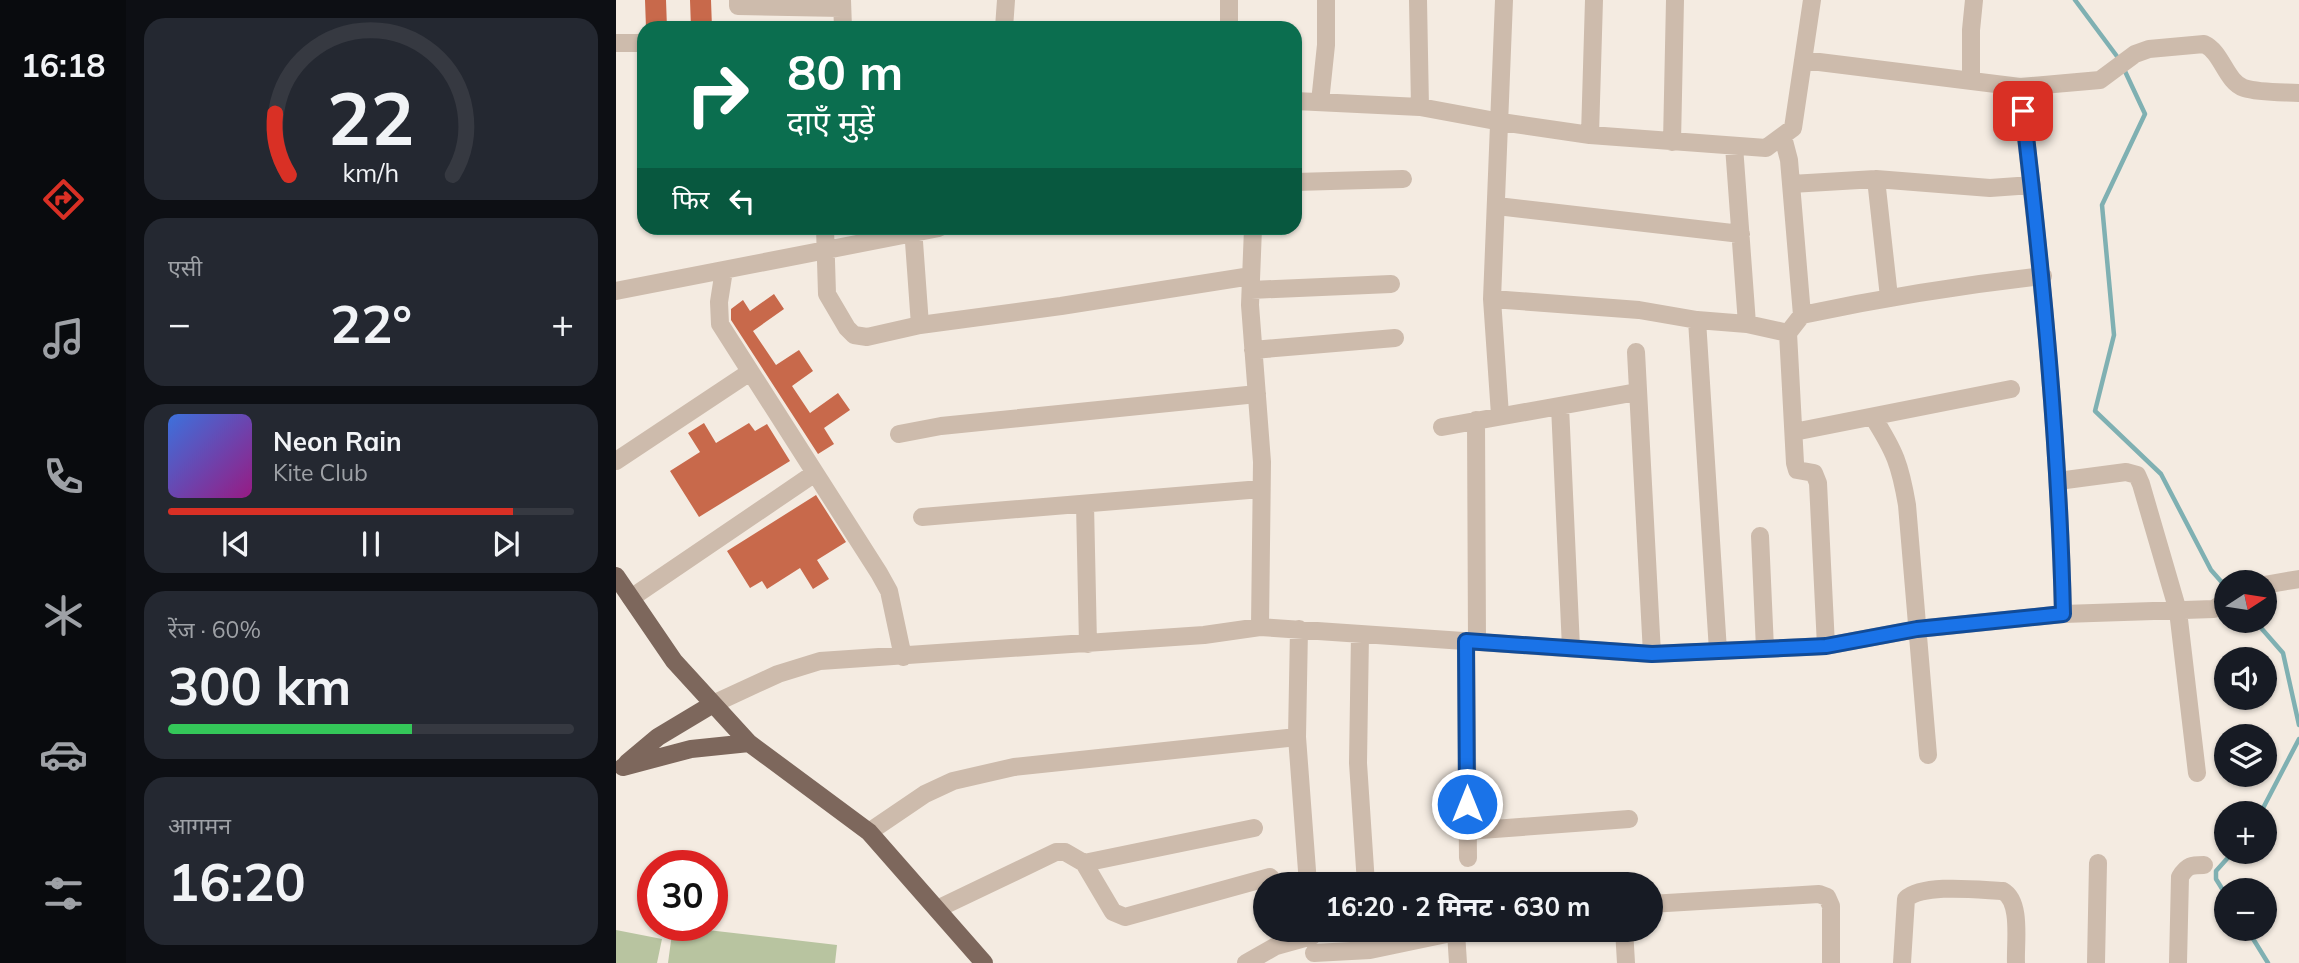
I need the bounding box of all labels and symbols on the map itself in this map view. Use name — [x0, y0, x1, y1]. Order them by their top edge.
pin — [1993, 81, 2053, 141]
north arrow — [2214, 570, 2277, 634]
position arrow — [1430, 767, 1504, 841]
speed limit sign: 30 — [637, 850, 728, 941]

